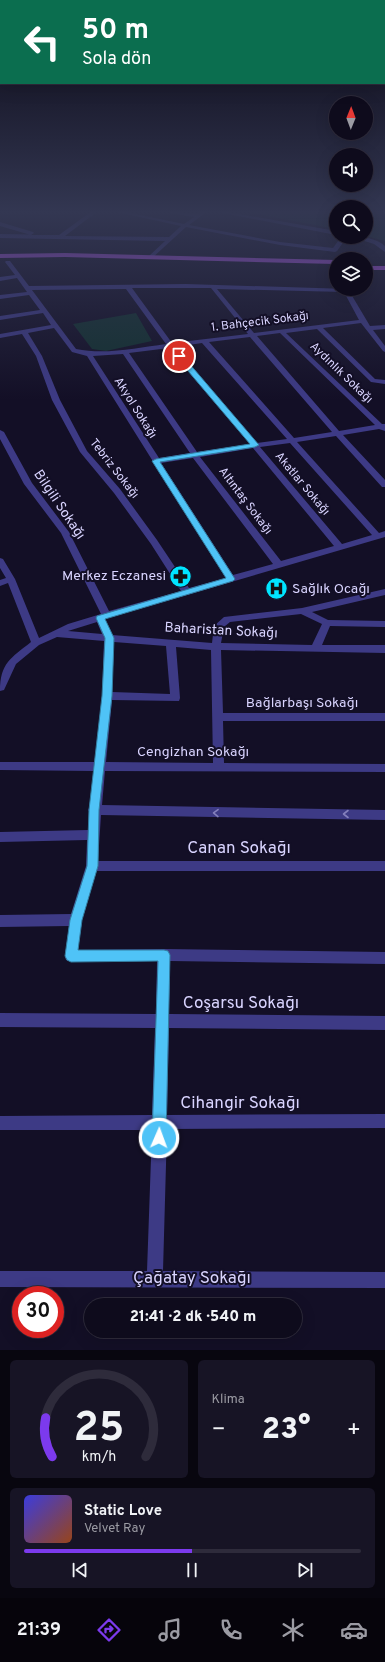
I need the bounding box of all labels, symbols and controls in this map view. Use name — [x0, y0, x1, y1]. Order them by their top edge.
text: 50 m — [82, 13, 149, 49]
icon: left — [16, 16, 68, 68]
text: Sola dön — [82, 48, 151, 71]
north arrow — [329, 96, 373, 140]
map controls — [329, 96, 373, 296]
button: sound — [329, 148, 373, 192]
button: search — [329, 200, 373, 244]
button: layers — [329, 252, 373, 296]
street label: 1. Bahçecik Sokağı — [210, 308, 310, 336]
pin — [162, 339, 196, 373]
street label: Aydınlık Sokağı — [306, 339, 376, 407]
icon: arrive — [168, 345, 190, 367]
street label: Akyol Sokağı — [110, 374, 160, 442]
street label: Tebriz Sokağı — [86, 436, 142, 502]
street label: Akatlar Sokağı — [271, 449, 333, 519]
street label: Altıntaş Sokağı — [214, 464, 276, 538]
street label: Bilgili Sokağı — [29, 467, 89, 543]
pharmacy icon: Merkez Eczanesi — [168, 563, 194, 589]
place label: Merkez Eczanesi — [62, 568, 166, 585]
hospital icon: Sağlık Ocağı — [263, 576, 289, 602]
place label: Sağlık Ocağı — [292, 581, 370, 598]
street label: Baharistan Sokağı — [164, 620, 278, 642]
street label: Bağlarbaşı Sokağı — [246, 695, 358, 712]
street label: Cengizhan Sokağı — [137, 744, 249, 761]
one-way arrow — [213, 809, 219, 818]
one-way arrow — [343, 810, 349, 818]
street label: Canan Sokağı — [187, 838, 291, 860]
street label: Coşarsu Sokağı — [183, 993, 299, 1015]
street label: Cihangir Sokağı — [180, 1093, 300, 1115]
position arrow — [138, 1117, 180, 1159]
street label: Çağatay Sokağı — [133, 1268, 251, 1290]
speed limit sign: 30 — [12, 1286, 64, 1338]
text: 21:41 · 2 dk · 540 m — [130, 1308, 256, 1327]
text: Klima — [212, 1392, 245, 1408]
text: 25 — [73, 1403, 124, 1456]
text: 23° — [262, 1412, 311, 1449]
text: − — [212, 1417, 226, 1444]
text: + — [347, 1417, 361, 1444]
text: km/h — [81, 1448, 116, 1466]
text: Static Love — [84, 1502, 162, 1521]
text: Velvet Ray — [84, 1521, 145, 1537]
icon: previous — [69, 1559, 91, 1581]
icon: pause — [181, 1559, 203, 1581]
icon: next — [294, 1559, 316, 1581]
icon: directions — [95, 1616, 123, 1644]
icon: music — [156, 1616, 184, 1644]
icon: phone — [217, 1616, 245, 1644]
icon: climate — [279, 1616, 307, 1644]
icon: car — [340, 1616, 368, 1644]
text: 21:39 — [17, 1619, 61, 1642]

